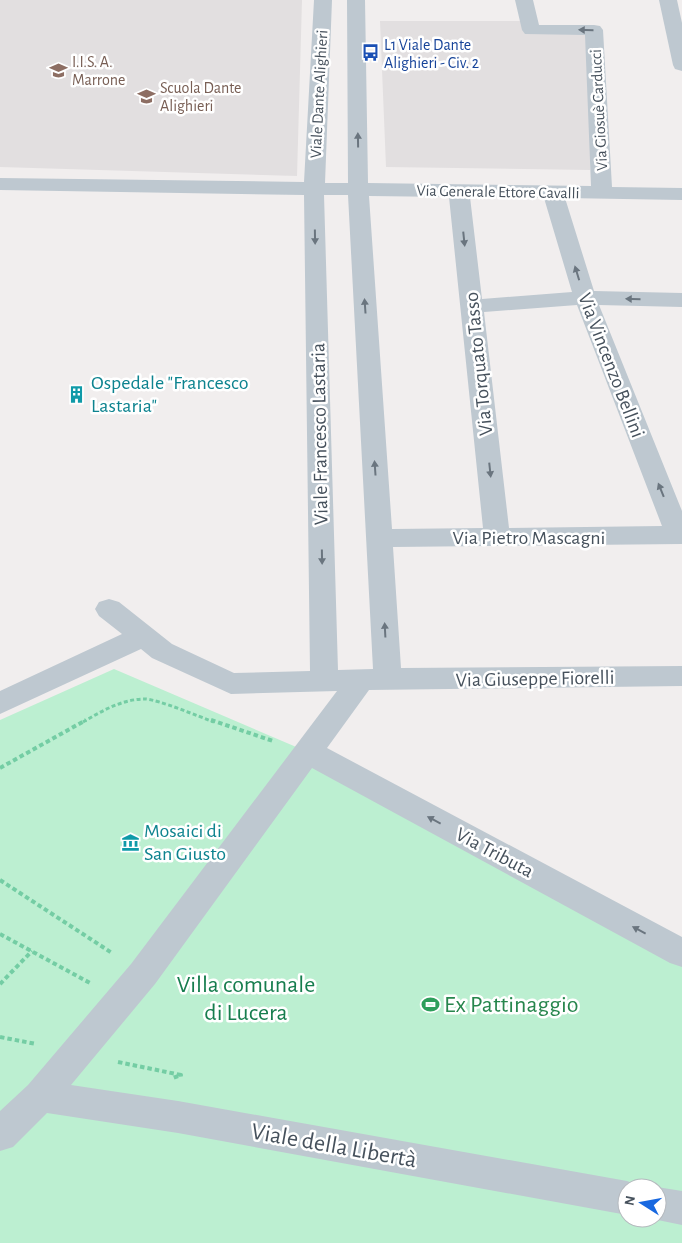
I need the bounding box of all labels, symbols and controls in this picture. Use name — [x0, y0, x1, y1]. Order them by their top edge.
one-way arrow — [578, 26, 594, 34]
street label: Viale Dante Alighieri — [308, 29, 330, 159]
place label: L1 Viale Dante Alighieri - Civ. 2 — [384, 37, 479, 71]
bus stop icon: L1 Viale Dante Alighieri - Civ. 2 — [360, 43, 380, 63]
street label: Via Giosuè Carducci — [588, 49, 610, 171]
place label: I.I.S. A. Marrone — [72, 54, 125, 88]
school or university icon: I.I.S. A. Marrone — [48, 60, 68, 80]
place label: Scuola Dante Alighieri — [160, 80, 241, 114]
school or university icon: Scuola Dante Alighieri — [136, 86, 156, 106]
one-way arrow — [354, 132, 362, 148]
street label: Via Generale Ettore Cavalli — [416, 183, 580, 201]
one-way arrow — [311, 229, 319, 245]
one-way arrow — [460, 231, 468, 247]
one-way arrow — [573, 266, 581, 281]
street label: Via Vincenzo Bellini — [574, 290, 648, 440]
street label: Via Torquato Tasso — [462, 291, 496, 437]
one-way arrow — [625, 295, 641, 303]
one-way arrow — [361, 298, 369, 314]
street label: Viale Francesco Lastaria — [308, 343, 332, 525]
place label: Ospedale "Francesco Lastaria" — [91, 373, 249, 416]
building icon: Ospedale "Francesco Lastaria" — [67, 384, 87, 404]
one-way arrow — [371, 460, 379, 476]
one-way arrow — [486, 462, 494, 478]
one-way arrow — [657, 482, 665, 497]
street label: Via Pietro Mascagni — [453, 528, 605, 548]
one-way arrow — [318, 549, 326, 565]
one-way arrow — [381, 622, 389, 638]
street label: Via Giuseppe Fiorelli — [455, 668, 615, 690]
one-way arrow — [427, 816, 441, 824]
place label: Mosaici di San Giusto — [144, 821, 226, 864]
street label: Via Tributa — [452, 824, 537, 882]
museum icon: Mosaici di San Giusto — [120, 832, 140, 852]
one-way arrow — [632, 925, 646, 934]
park label: Villa comunale di Lucera — [177, 973, 315, 1025]
place label: Ex Pattinaggio — [444, 993, 578, 1017]
sports icon: Ex Pattinaggio — [420, 994, 440, 1014]
street label: Viale della Libertà — [249, 1120, 418, 1172]
north arrow — [617, 1178, 667, 1228]
text: N — [622, 1195, 638, 1207]

